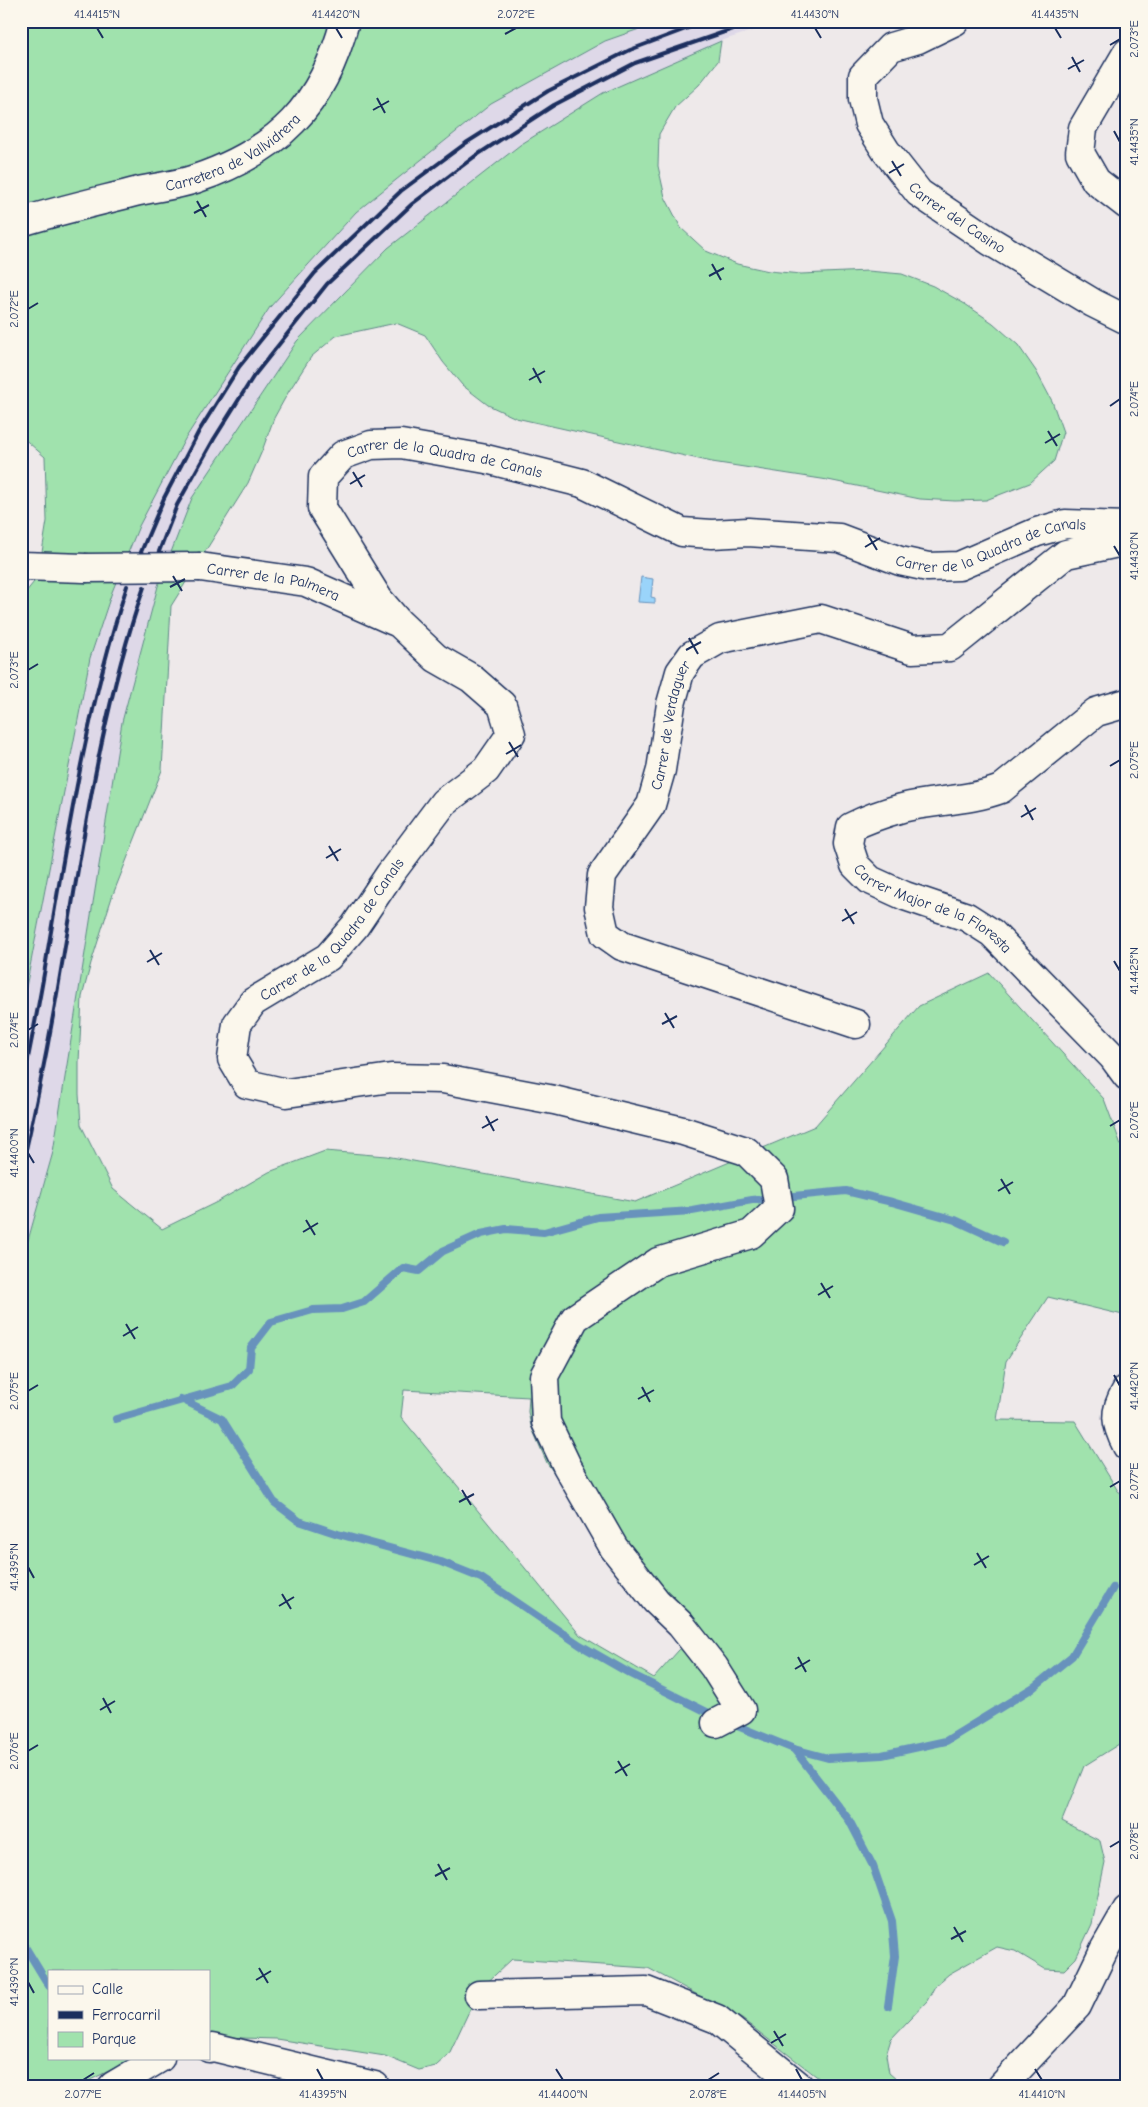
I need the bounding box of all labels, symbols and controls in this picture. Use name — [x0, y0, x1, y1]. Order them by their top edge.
text: 41.4415°N — [74, 7, 120, 21]
text: 41.4420°N — [312, 7, 360, 21]
text: 2.072°E — [497, 7, 535, 21]
text: 41.4430°N — [791, 7, 839, 21]
text: 41.4435°N — [1031, 7, 1079, 21]
text: 2.073°E — [1127, 20, 1141, 58]
street label: Carretera de Vallvidrera — [164, 110, 304, 195]
text: 41.4435°N — [1127, 118, 1141, 166]
street label: Carrer del Casino — [905, 178, 1009, 257]
text: 2.072°E — [7, 290, 21, 328]
text: 2.074°E — [1127, 381, 1141, 417]
street label: Carrer de la Quadra de Canals — [344, 435, 544, 482]
street label: Carrer de la Quadra de Canals — [894, 514, 1086, 577]
text: 41.4430°N — [1127, 532, 1141, 580]
street label: Carrer de la Palmera — [206, 559, 342, 605]
text: 2.073°E — [7, 651, 21, 689]
street label: Carrer de Verdaguer — [647, 657, 694, 792]
text: 2.075°E — [1127, 741, 1141, 779]
street label: Carrer de la Quadra de Canals — [257, 855, 408, 1005]
street label: Carrer Major de la Floresta — [850, 860, 1016, 957]
text: 41.4425°N — [1127, 947, 1141, 995]
text: 2.074°E — [7, 1012, 21, 1048]
text: 2.076°E — [1127, 1101, 1141, 1139]
text: 41.4400°N — [7, 1128, 21, 1178]
text: 41.4420°N — [1127, 1362, 1141, 1410]
text: 2.075°E — [7, 1372, 21, 1410]
text: 2.077°E — [1127, 1463, 1141, 1499]
text: 41.4395°N — [7, 1543, 21, 1591]
text: 2.076°E — [7, 1732, 21, 1770]
text: 2.078°E — [1127, 1822, 1141, 1860]
text: 41.4390°N — [7, 1958, 21, 2006]
legend — [48, 1970, 210, 2060]
text: Calle — [92, 1980, 124, 1998]
text: Ferrocarril — [92, 2006, 160, 2024]
text: Parque — [92, 2030, 137, 2048]
text: 2.077°E — [65, 2087, 101, 2101]
text: 41.4395°N — [299, 2087, 347, 2101]
text: 41.4400°N — [538, 2087, 588, 2101]
text: 2.078°E — [689, 2087, 727, 2101]
text: 41.4405°N — [778, 2087, 826, 2101]
text: 41.4410°N — [1019, 2087, 1065, 2101]

